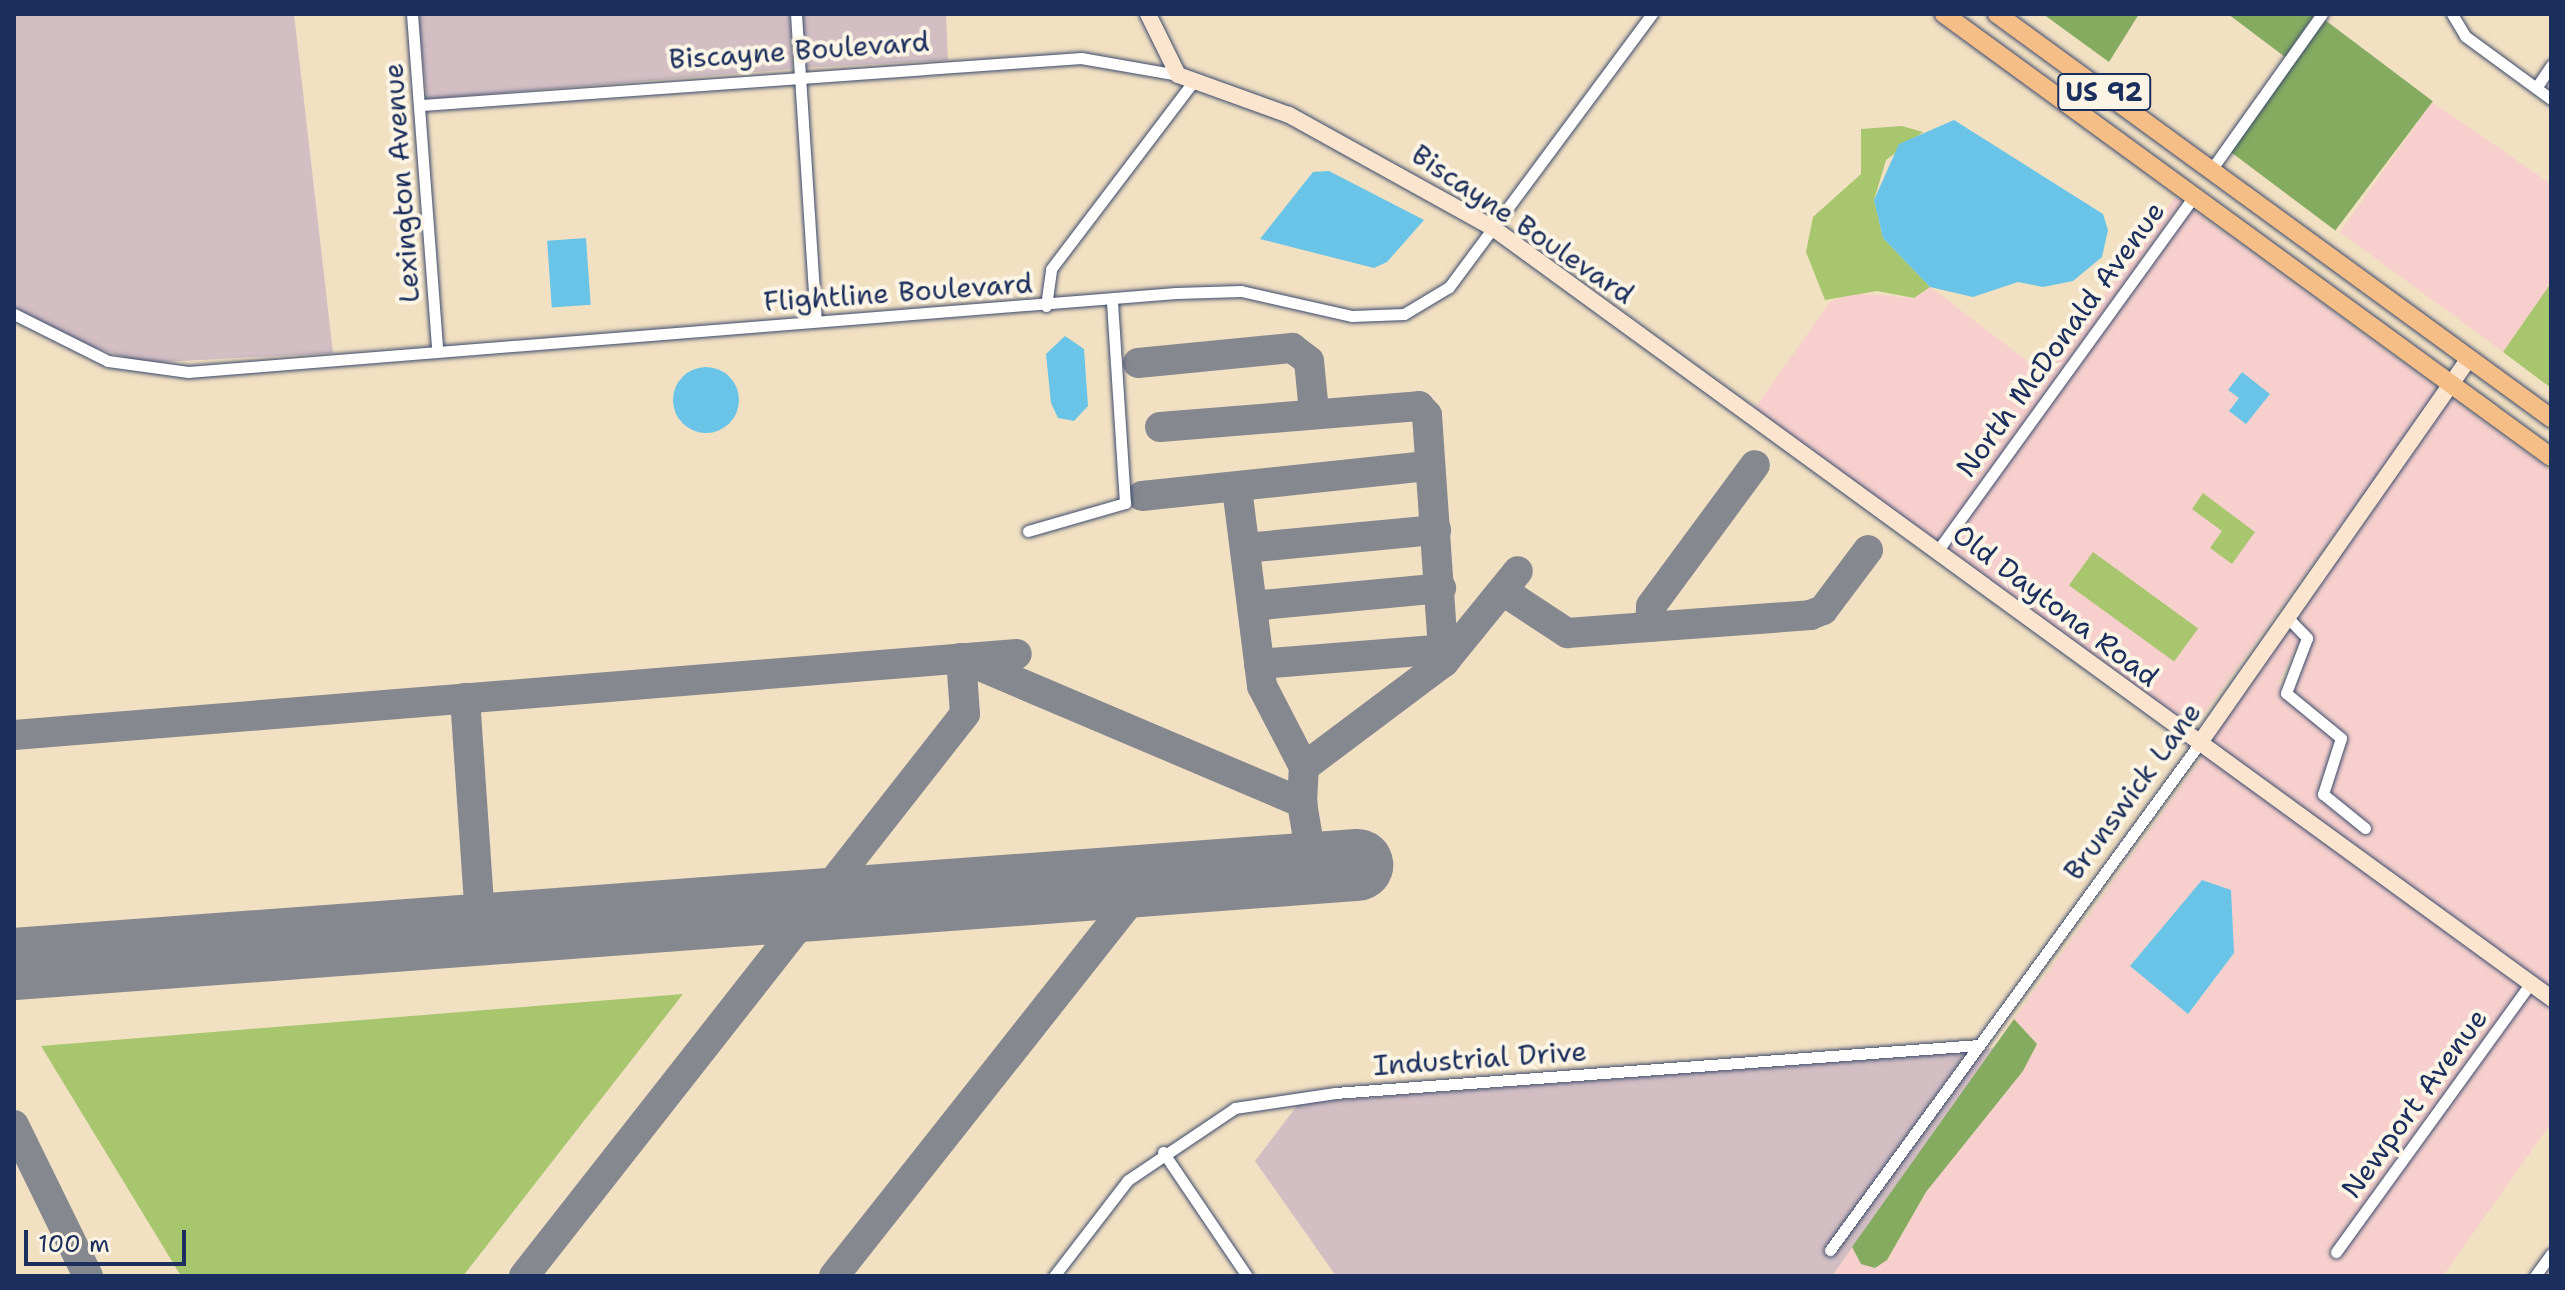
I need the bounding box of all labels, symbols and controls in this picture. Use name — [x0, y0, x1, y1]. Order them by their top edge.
street label: Biscayne Boulevard — [668, 24, 930, 76]
street label: Lexington Avenue — [376, 62, 426, 304]
road number: US 92 — [2056, 70, 2152, 114]
street label: Biscayne Boulevard — [1405, 137, 1641, 311]
street label: North McDonald Avenue — [1949, 195, 2171, 483]
street label: Flightline Boulevard — [762, 266, 1034, 318]
street label: Old Daytona Road — [1946, 517, 2166, 693]
street label: Brunswick Lane — [2056, 696, 2208, 886]
street label: Newport Avenue — [2334, 1002, 2494, 1204]
street label: Industrial Drive — [1372, 1034, 1588, 1082]
scale bar — [28, 1214, 190, 1264]
text: 100 m — [38, 1228, 110, 1260]

